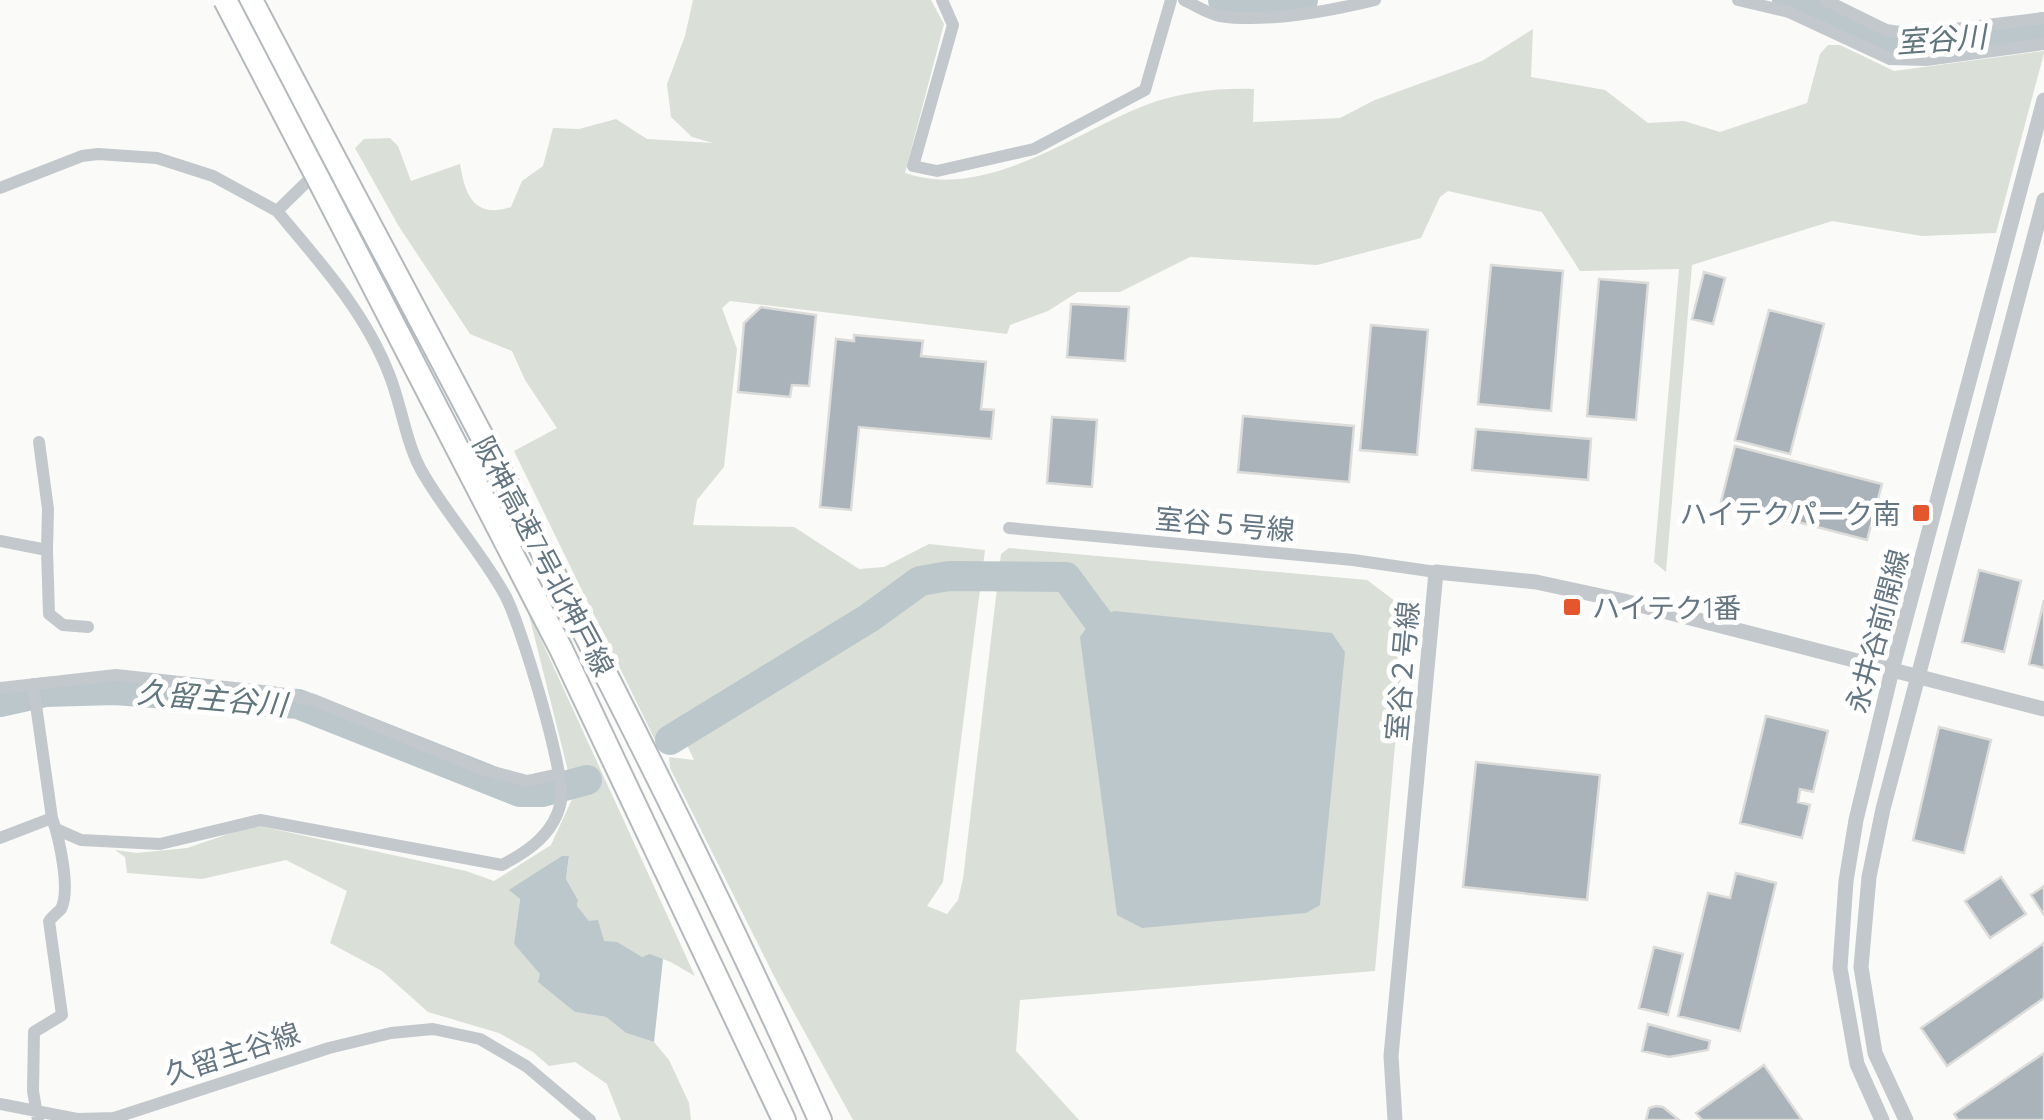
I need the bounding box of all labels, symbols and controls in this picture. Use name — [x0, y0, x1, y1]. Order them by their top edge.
water label: 室谷川 — [1895, 17, 1990, 61]
street label: 阪神高速7号北神戸線 — [466, 430, 622, 682]
place label: ハイテクパーク南 — [1680, 496, 1901, 531]
street label: 室谷５号線 — [1154, 500, 1296, 548]
marker: ハイテクパーク南 — [1910, 502, 1932, 524]
street label: 永井谷前開線 — [1838, 545, 1916, 717]
place label: ハイテク1番 — [1592, 590, 1741, 625]
marker: ハイテク1番 — [1561, 596, 1583, 618]
street label: 室谷２号線 — [1378, 600, 1426, 742]
water label: 久留主谷川 — [136, 673, 291, 724]
street label: 久留主谷線 — [160, 1015, 304, 1091]

